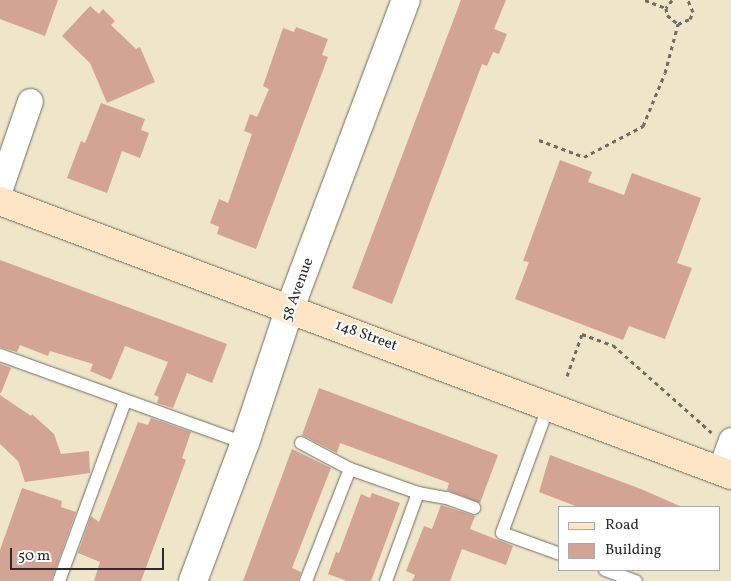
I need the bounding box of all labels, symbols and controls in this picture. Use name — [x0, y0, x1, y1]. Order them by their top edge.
street label: 58 Avenue — [278, 255, 318, 325]
street label: 148 Street — [333, 317, 399, 355]
legend — [558, 506, 721, 571]
text: Road — [605, 515, 639, 536]
scale bar — [12, 538, 166, 570]
text: Building — [605, 540, 661, 561]
text: 50 m — [18, 546, 50, 567]

